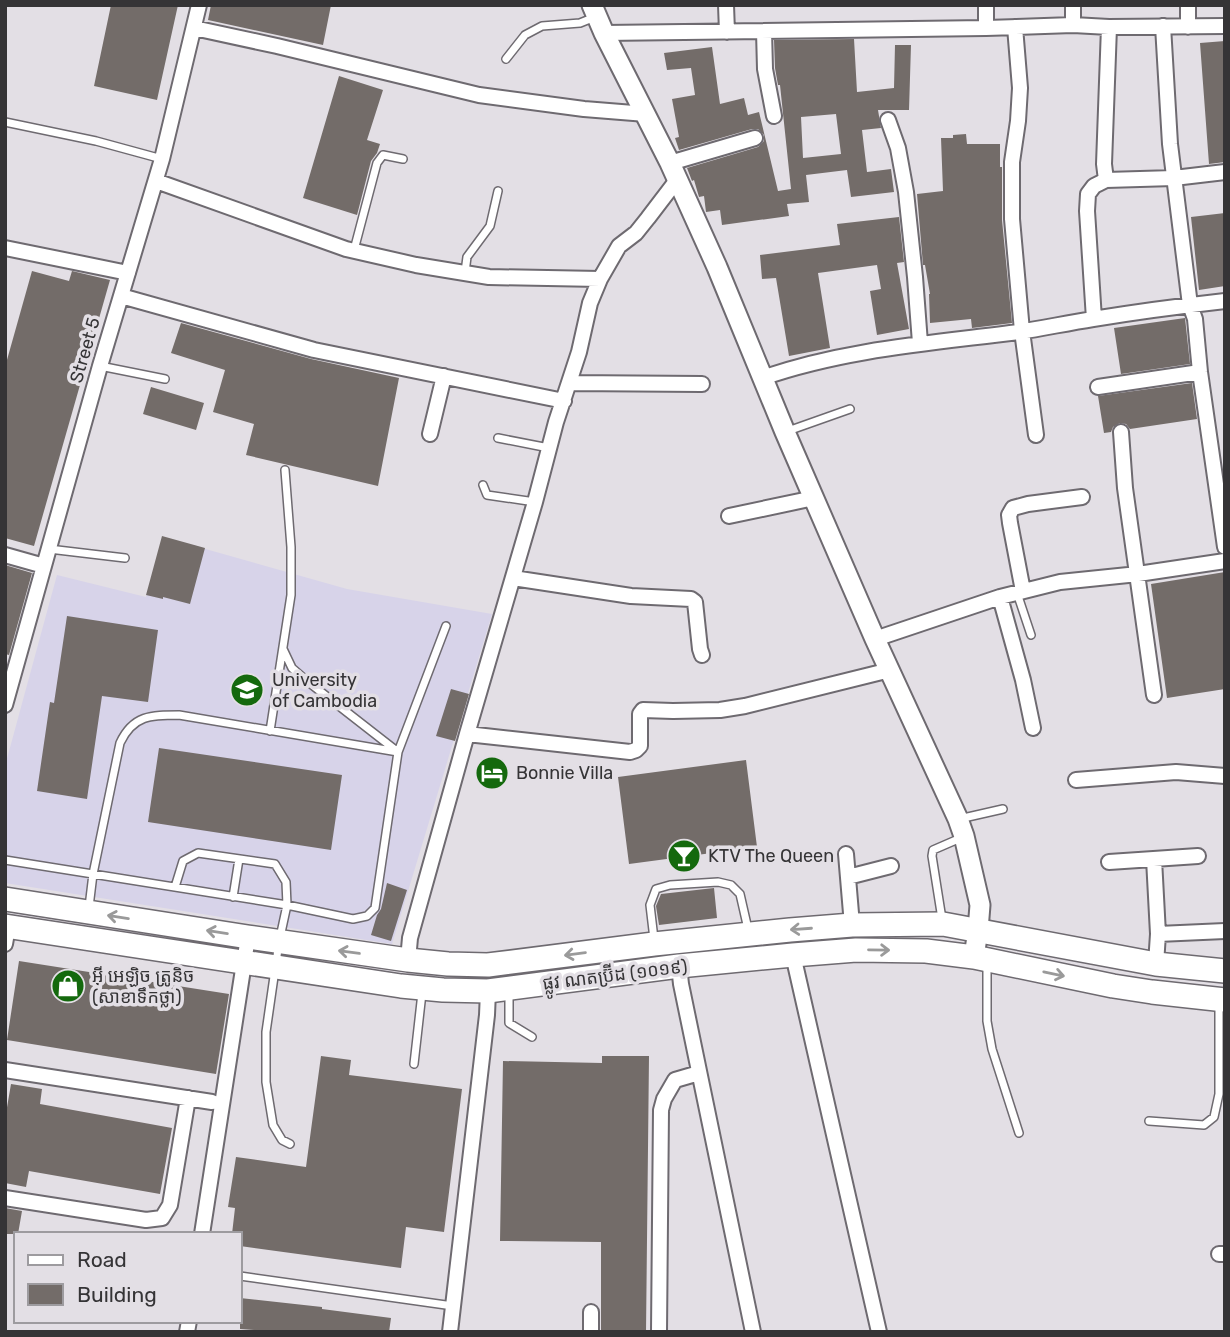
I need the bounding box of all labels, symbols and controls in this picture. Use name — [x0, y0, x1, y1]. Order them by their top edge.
street label: Street 5 — [65, 315, 105, 385]
place label: University of Cambodia — [272, 669, 377, 712]
school or university icon: University of Cambodia — [228, 671, 266, 709]
hotel icon: Bonnie Villa — [473, 754, 511, 792]
place label: Bonnie Villa — [516, 762, 613, 784]
bar icon: KTV The Queen — [665, 837, 703, 875]
place label: KTV The Queen — [708, 845, 834, 867]
one-way arrow — [107, 910, 130, 923]
one-way arrow — [791, 923, 813, 936]
one-way arrow — [206, 925, 229, 938]
one-way arrow — [867, 943, 890, 957]
one-way arrow — [339, 945, 361, 958]
one-way arrow — [565, 947, 587, 960]
street label: ផ្លូវ ណតប្រ៊ីដ (១០១៩) — [541, 953, 689, 1000]
place label: អ៊ី អេឡិច ត្រូនិច (សាខាទឹកថ្លា) — [92, 965, 194, 1008]
shop icon: អ៊ី អេឡិច ត្រូនិច (សាខាទឹកថ្លា) — [49, 967, 87, 1005]
one-way arrow — [1042, 967, 1065, 981]
legend — [14, 1232, 242, 1323]
text: Road — [77, 1247, 127, 1272]
text: Building — [77, 1282, 157, 1307]

